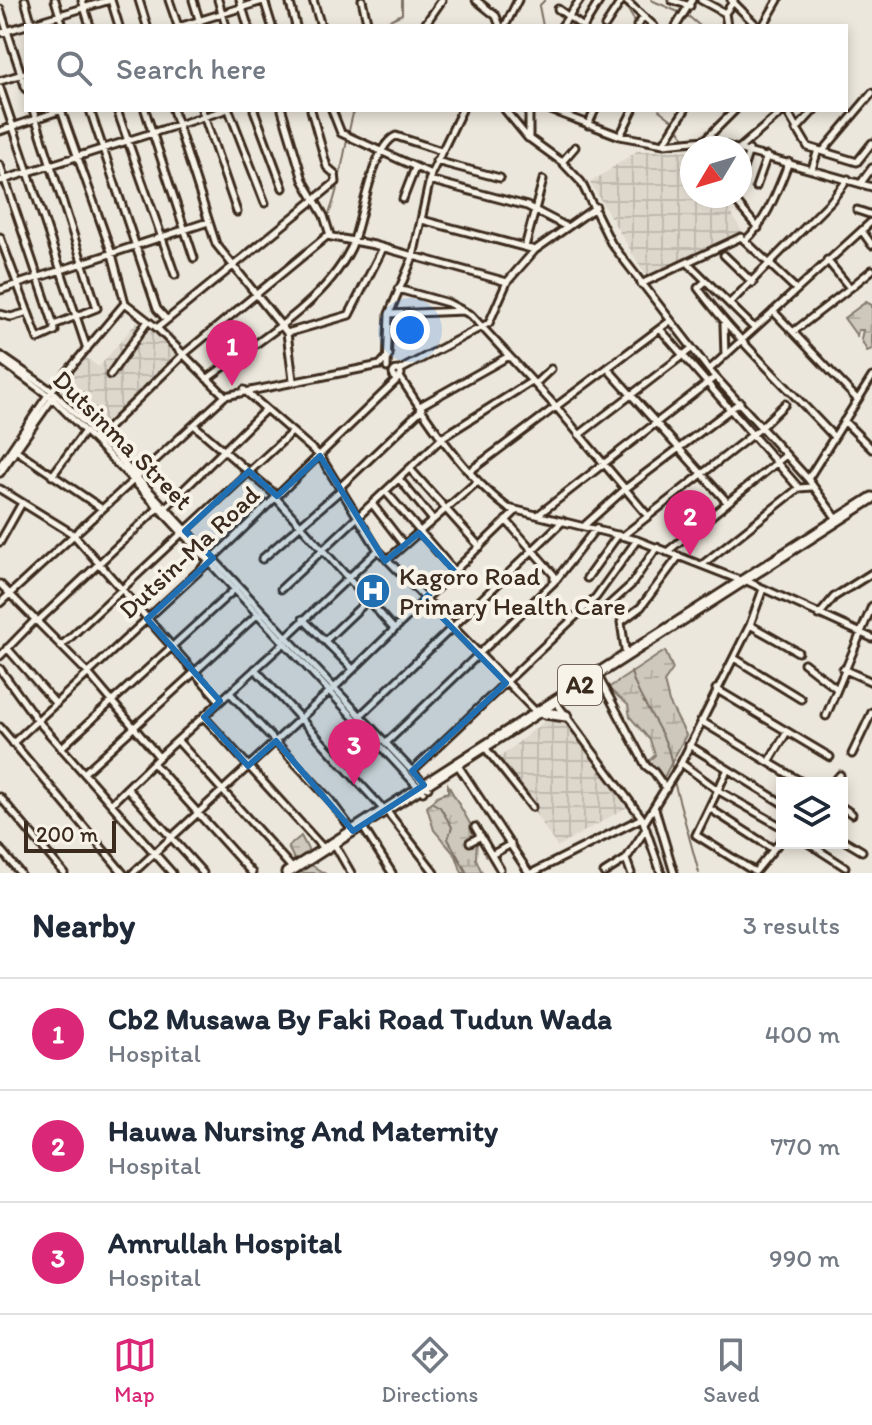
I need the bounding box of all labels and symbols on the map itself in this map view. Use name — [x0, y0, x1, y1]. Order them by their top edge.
north arrow — [680, 136, 752, 208]
your location — [390, 310, 430, 350]
pin: 1 — [206, 320, 258, 386]
street label: Dutsinma Street — [46, 363, 200, 517]
street label: Dutsin-Ma Road — [112, 478, 267, 625]
pin: 2 — [664, 490, 716, 556]
place label: Kagoro Road Primary Health Care — [399, 560, 626, 622]
hospital icon: Kagoro Road Primary Health Care — [354, 572, 392, 610]
road number: A2 — [558, 665, 602, 705]
pin: 3 — [328, 719, 380, 785]
scale bar — [24, 817, 116, 853]

